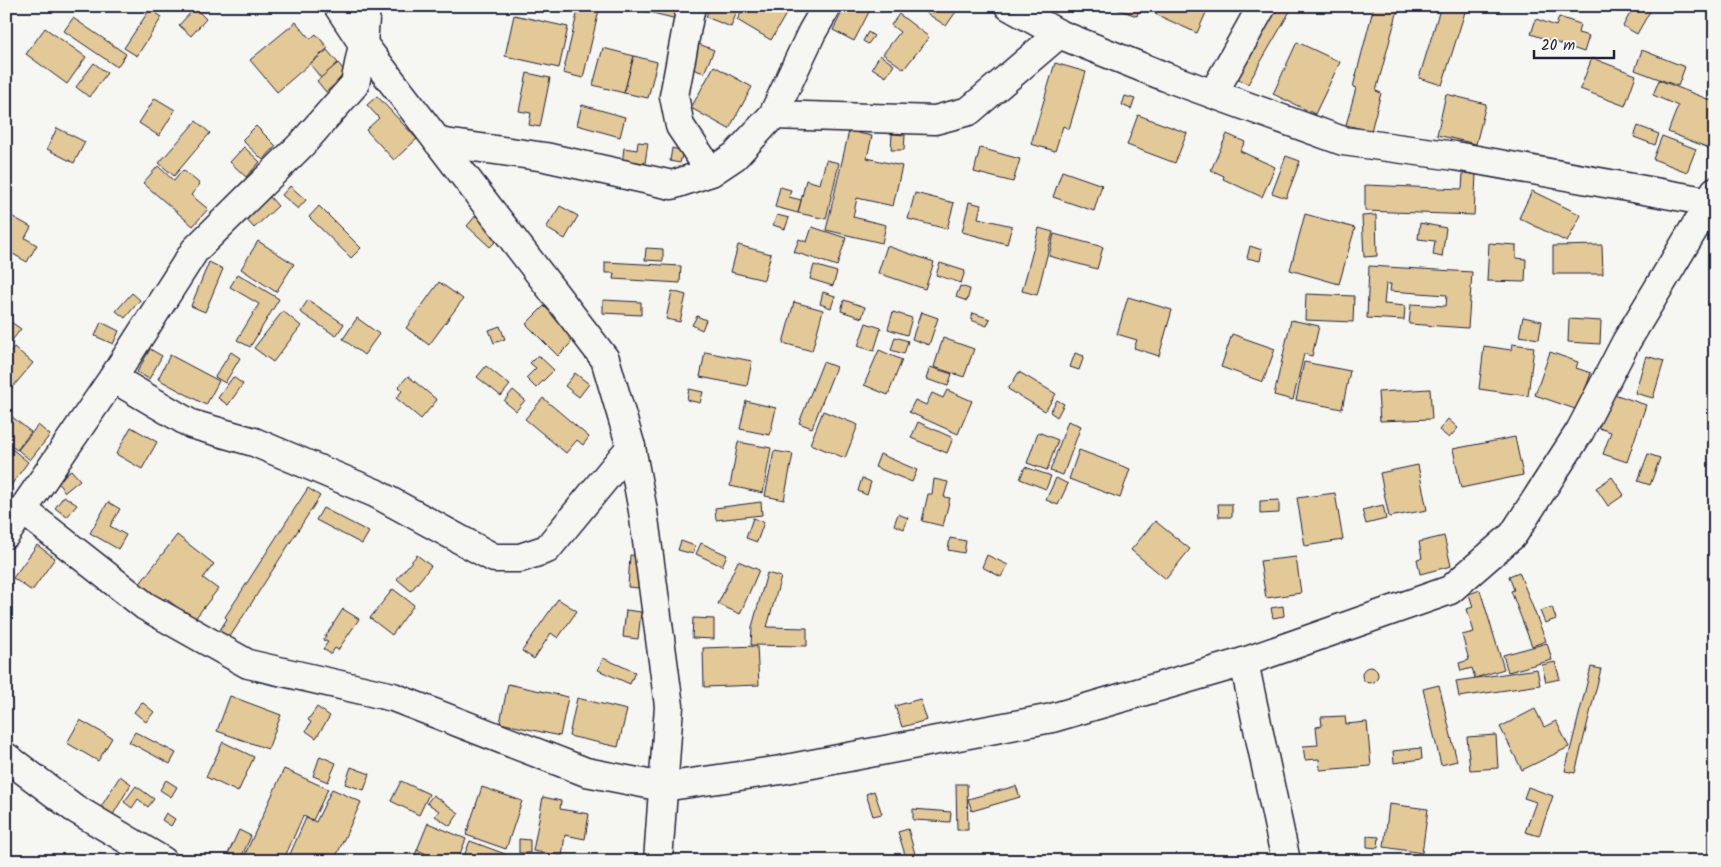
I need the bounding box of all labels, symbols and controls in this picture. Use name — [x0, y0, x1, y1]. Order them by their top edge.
scale bar — [1534, 28, 1614, 60]
text: 20 m — [1541, 34, 1575, 58]

